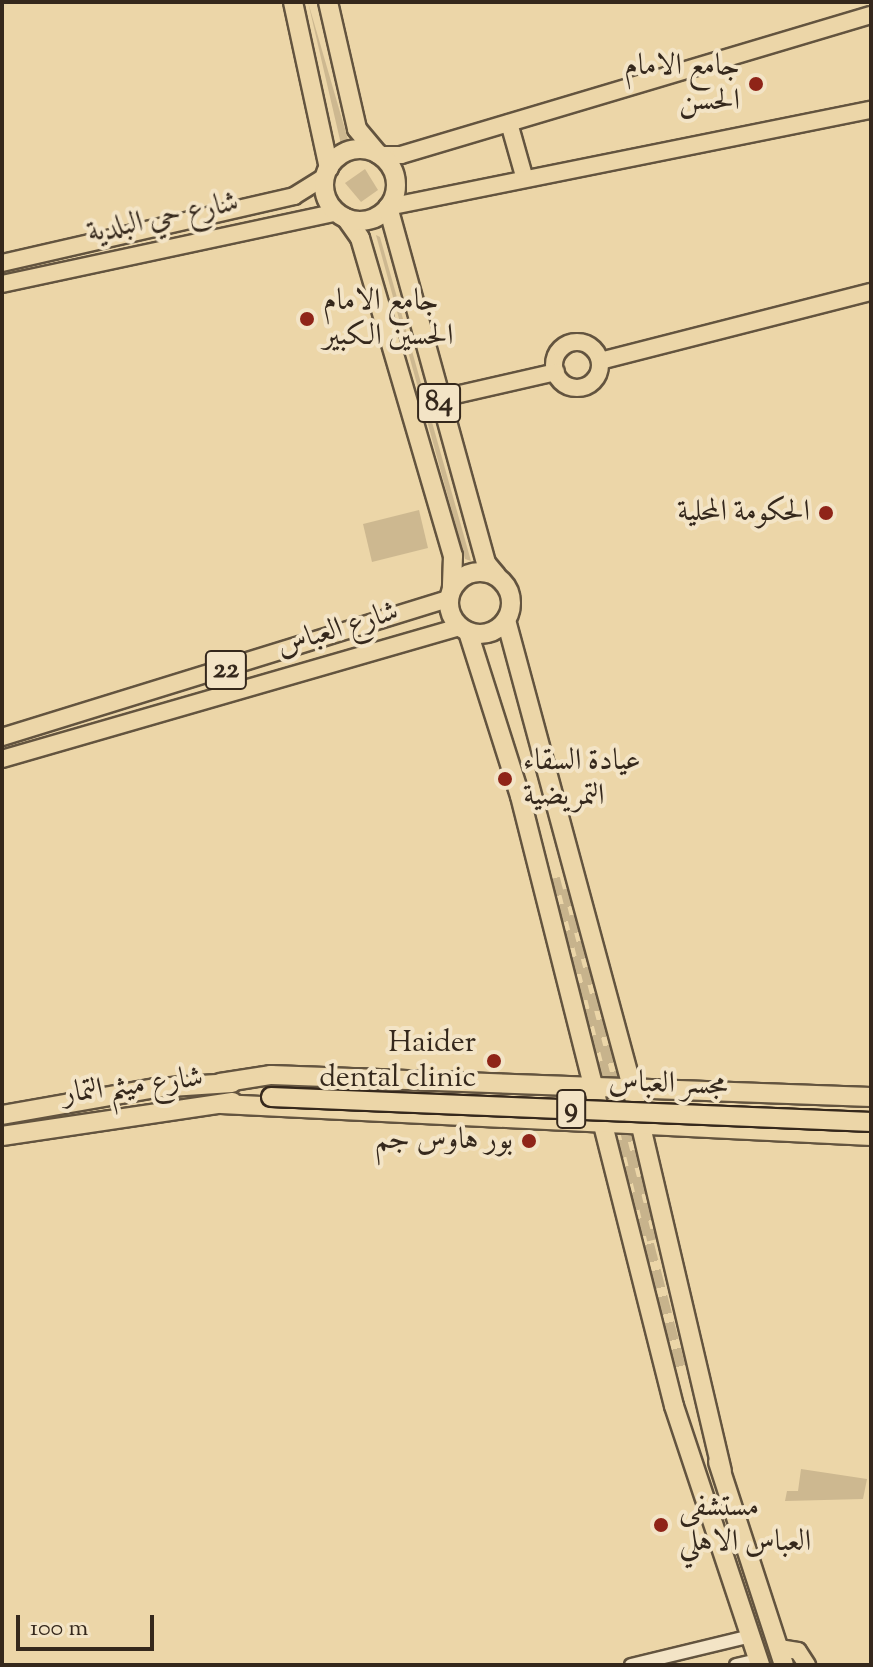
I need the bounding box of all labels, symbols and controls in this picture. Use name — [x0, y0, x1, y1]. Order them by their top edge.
place label: جامع الامام الحسن — [624, 49, 740, 120]
marker: جامع الامام الحسن — [747, 75, 765, 93]
street label: شارع حي البلدية — [84, 185, 242, 253]
place label: جامع الامام الحسين الكبير — [323, 284, 453, 354]
marker: جامع الامام الحسين الكبير — [298, 310, 316, 328]
road number: 84 — [417, 379, 461, 427]
place label: الحكومة المحلية — [677, 495, 810, 531]
marker: الحكومة المحلية — [817, 504, 835, 522]
street label: شارع العباس — [273, 594, 403, 666]
road number: 22 — [204, 646, 248, 694]
place label: عيادة السقاء التمريضية — [523, 744, 641, 814]
marker: عيادة السقاء التمريضية — [494, 768, 516, 790]
place label: Haider dental clinic — [319, 1026, 476, 1096]
marker: Haider dental clinic — [483, 1050, 505, 1072]
street label: شارع ميثم التمار — [61, 1061, 205, 1113]
street label: مجسر العباس — [608, 1065, 728, 1105]
road number: 9 — [555, 1085, 587, 1133]
place label: بور هاوس جم — [375, 1123, 513, 1159]
marker: بور هاوس جم — [520, 1132, 538, 1150]
place label: مستشفى العباس الاهلي — [679, 1490, 811, 1560]
marker: مستشفى العباس الاهلي — [650, 1514, 672, 1536]
scale bar — [20, 1599, 158, 1649]
text: 100 m — [30, 1612, 88, 1646]

